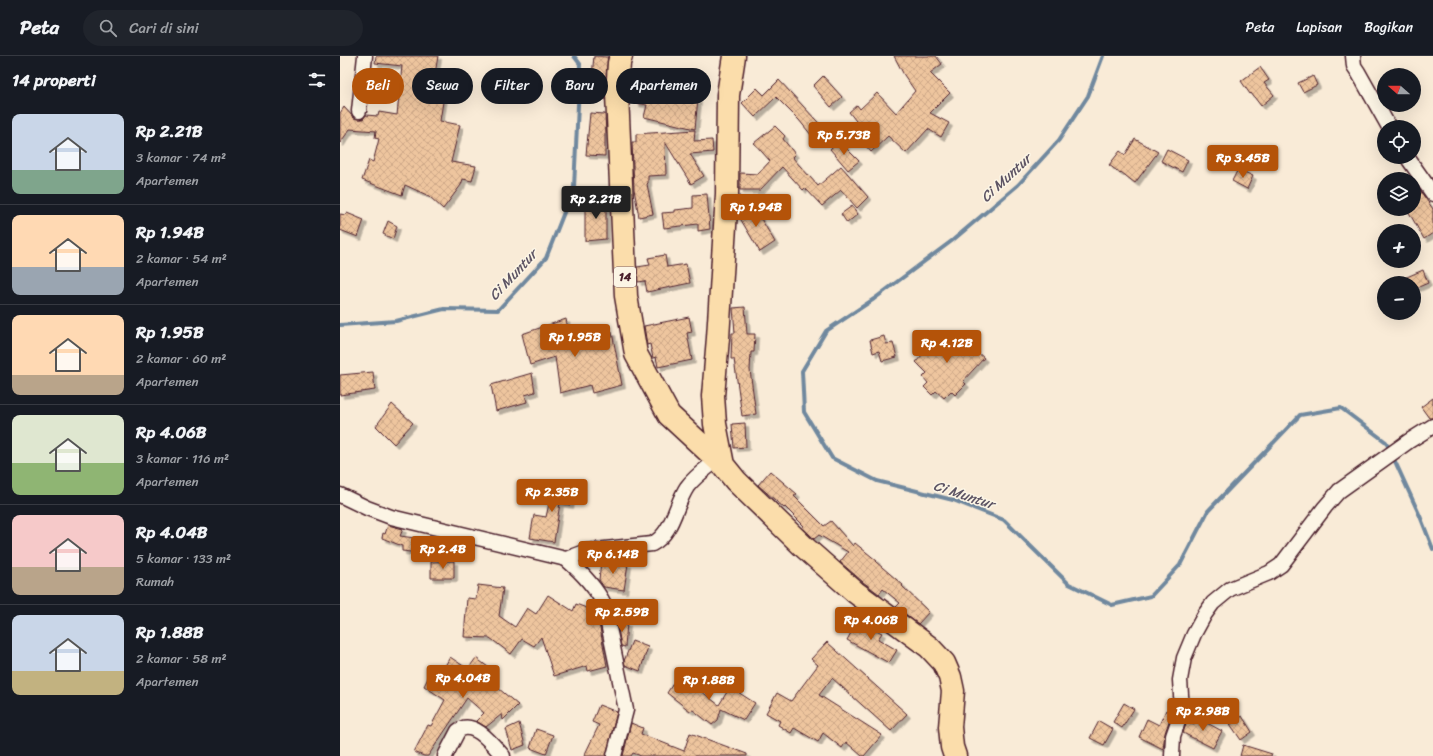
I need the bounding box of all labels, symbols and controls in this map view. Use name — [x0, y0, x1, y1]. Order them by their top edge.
search box — [83, 10, 363, 46]
text: Peta — [20, 11, 59, 44]
text: Cari di sini — [129, 15, 199, 41]
text: Peta — [1245, 15, 1274, 40]
text: Lapisan — [1296, 15, 1342, 40]
text: Bagikan — [1364, 15, 1413, 40]
icon: search — [97, 17, 119, 39]
text: 14 properti — [12, 65, 96, 95]
chip: Beli — [352, 68, 404, 104]
chip: Sewa — [412, 68, 473, 104]
chip: Filter — [481, 68, 543, 104]
chip: Baru — [551, 68, 608, 104]
chip: Apartemen — [616, 68, 711, 104]
north arrow — [1377, 68, 1421, 112]
map controls — [1377, 68, 1421, 320]
icon: filters — [306, 69, 328, 91]
text: Rp 2.21B — [136, 116, 203, 146]
button: locate — [1377, 120, 1421, 164]
pin: Rp 5.73B — [803, 122, 885, 156]
text: Rp 5.73B — [818, 123, 870, 146]
icon: home — [44, 130, 92, 178]
pin: Rp 3.45B — [1202, 145, 1284, 179]
text: 3 kamar · 74 m² — [136, 146, 226, 169]
water label: Ci Muntur — [975, 146, 1039, 208]
text: Rp 3.45B — [1216, 146, 1270, 169]
text: Apartemen — [136, 169, 198, 192]
button: layers — [1377, 172, 1421, 216]
pin: Rp 2.21B — [555, 186, 637, 220]
text: Rp 2.21B — [571, 187, 621, 210]
pin: Rp 1.94B — [715, 194, 797, 228]
text: Rp 1.94B — [730, 195, 782, 218]
text: Rp 1.94B — [136, 217, 204, 247]
button: + — [1377, 224, 1421, 268]
icon: home — [44, 231, 92, 279]
water label: Ci Muntur — [483, 242, 545, 306]
text: 2 kamar · 54 m² — [136, 247, 227, 270]
road number: 14 — [614, 267, 636, 287]
text: Apartemen — [136, 270, 198, 293]
button: − — [1377, 276, 1421, 320]
text: Rp 1.95B — [136, 317, 204, 347]
pin: Rp 1.95B — [534, 324, 616, 358]
text: Rp 1.95B — [549, 325, 601, 348]
pin: Rp 4.12B — [906, 330, 988, 364]
icon: home — [44, 331, 92, 379]
text: Rp 4.12B — [921, 331, 973, 354]
text: 2 kamar · 60 m² — [136, 347, 226, 370]
text: Apartemen — [136, 370, 198, 393]
text: Rp 4.06B — [136, 417, 207, 447]
icon: home — [44, 431, 92, 479]
text: 3 kamar · 116 m² — [136, 447, 229, 470]
text: Apartemen — [136, 470, 198, 493]
water label: Ci Muntur — [930, 473, 1000, 517]
pin: Rp 2.35B — [511, 479, 593, 513]
text: Rp 2.35B — [526, 480, 578, 503]
text: Rp 4.04B — [136, 517, 208, 547]
icon: home — [44, 531, 92, 579]
pin: Rp 2.4B — [406, 536, 480, 570]
text: Rp 2.4B — [420, 537, 466, 560]
pin: Rp 6.14B — [572, 541, 654, 575]
text: Rp 6.14B — [587, 542, 639, 565]
text: 5 kamar · 133 m² — [136, 547, 231, 570]
text: Rumah — [136, 570, 174, 593]
pin: Rp 2.59B — [581, 599, 663, 633]
text: Rp 2.59B — [595, 600, 649, 623]
pin: Rp 4.06B — [830, 607, 912, 641]
text: Rp 4.06B — [844, 608, 898, 631]
text: Rp 1.88B — [136, 617, 203, 647]
icon: home — [44, 631, 92, 679]
text: 2 kamar · 58 m² — [136, 647, 227, 670]
pin: Rp 4.04B — [422, 665, 504, 699]
text: Rp 4.04B — [436, 666, 490, 689]
pin: Rp 1.88B — [668, 667, 750, 701]
text: Rp 1.88B — [683, 668, 735, 691]
text: Apartemen — [136, 670, 198, 693]
pin: Rp 2.98B — [1162, 698, 1244, 732]
text: Rp 2.98B — [1176, 699, 1230, 722]

